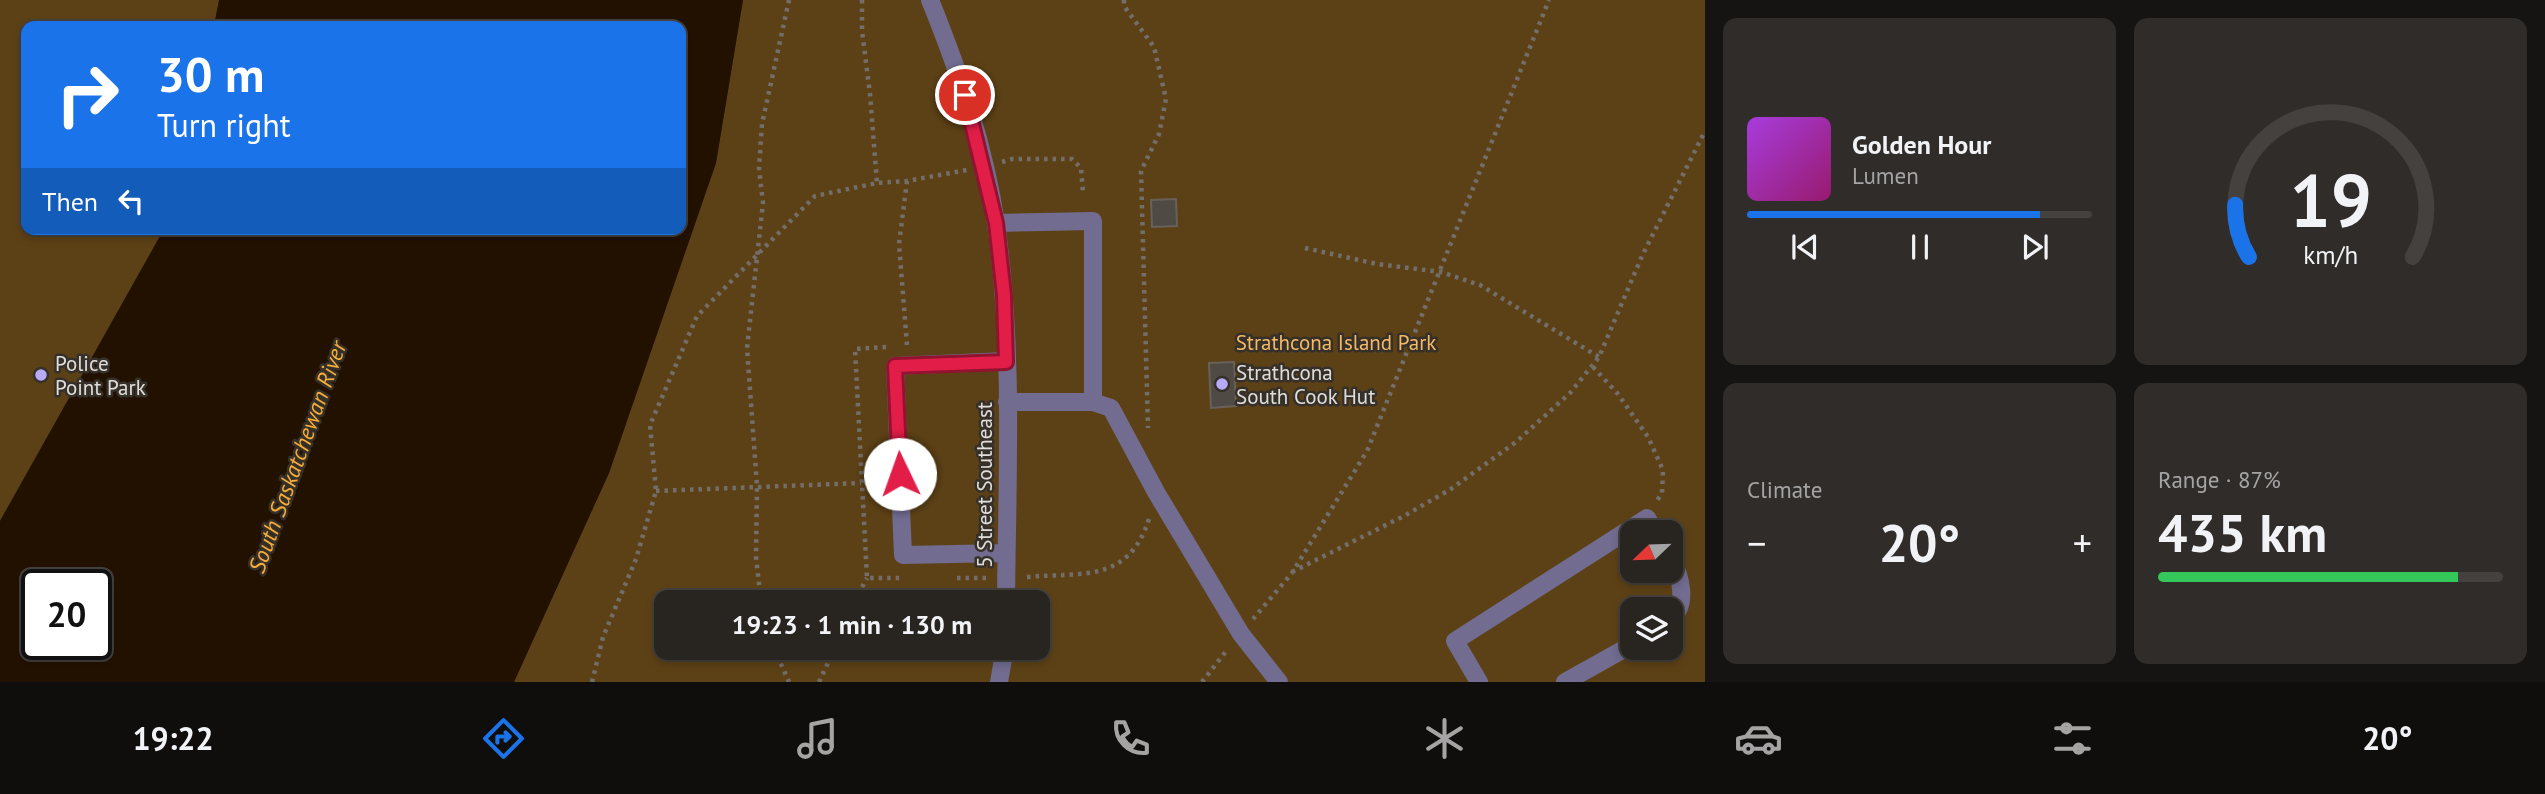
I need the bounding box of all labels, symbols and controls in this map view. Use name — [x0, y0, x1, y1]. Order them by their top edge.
text: 30 m — [157, 42, 264, 106]
icon: right — [42, 49, 133, 140]
pin — [935, 65, 995, 125]
icon: arrive — [946, 76, 984, 114]
text: Turn right — [157, 104, 291, 146]
text: Golden Hour — [1852, 128, 1991, 161]
text: 19 — [2289, 154, 2372, 248]
text: Lumen — [1852, 161, 1919, 190]
icon: left — [112, 182, 150, 220]
text: Then — [42, 185, 98, 218]
icon: previous — [1786, 228, 1824, 266]
icon: pause — [1901, 228, 1939, 266]
icon: next — [2016, 228, 2054, 266]
text: km/h — [2303, 239, 2358, 271]
park label: Strathcona Island Park — [1236, 329, 1436, 356]
water label: South Saskatchewan River — [242, 336, 353, 577]
place label: Police Point Park — [55, 350, 146, 401]
place label: Strathcona South Cook Hut — [1236, 359, 1375, 410]
marker: Police Point Park — [33, 367, 49, 383]
marker: Strathcona South Cook Hut — [1214, 376, 1230, 392]
street label: 5 Street Southeast — [971, 402, 998, 568]
position arrow — [863, 437, 937, 511]
text: Range · 87% — [2158, 465, 2281, 494]
text: Climate — [1747, 475, 1822, 504]
text: 435 km — [2158, 499, 2327, 566]
text: 20° — [1879, 509, 1960, 576]
text: − — [1747, 518, 1766, 567]
text: + — [2073, 518, 2092, 567]
north arrow — [1620, 520, 1684, 583]
map controls — [1620, 520, 1683, 660]
speed limit sign: 20 — [21, 569, 112, 660]
button: layers — [1620, 597, 1683, 660]
text: 19:23 · 1 min · 130 m — [732, 608, 972, 641]
icon: directions — [479, 714, 528, 763]
icon: music — [793, 714, 842, 763]
icon: phone — [1106, 714, 1155, 763]
icon: climate — [1420, 714, 1469, 763]
icon: car — [1734, 714, 1783, 763]
icon: filters — [2048, 714, 2097, 763]
text: 19:22 — [132, 717, 214, 759]
text: 20° — [2362, 717, 2413, 759]

